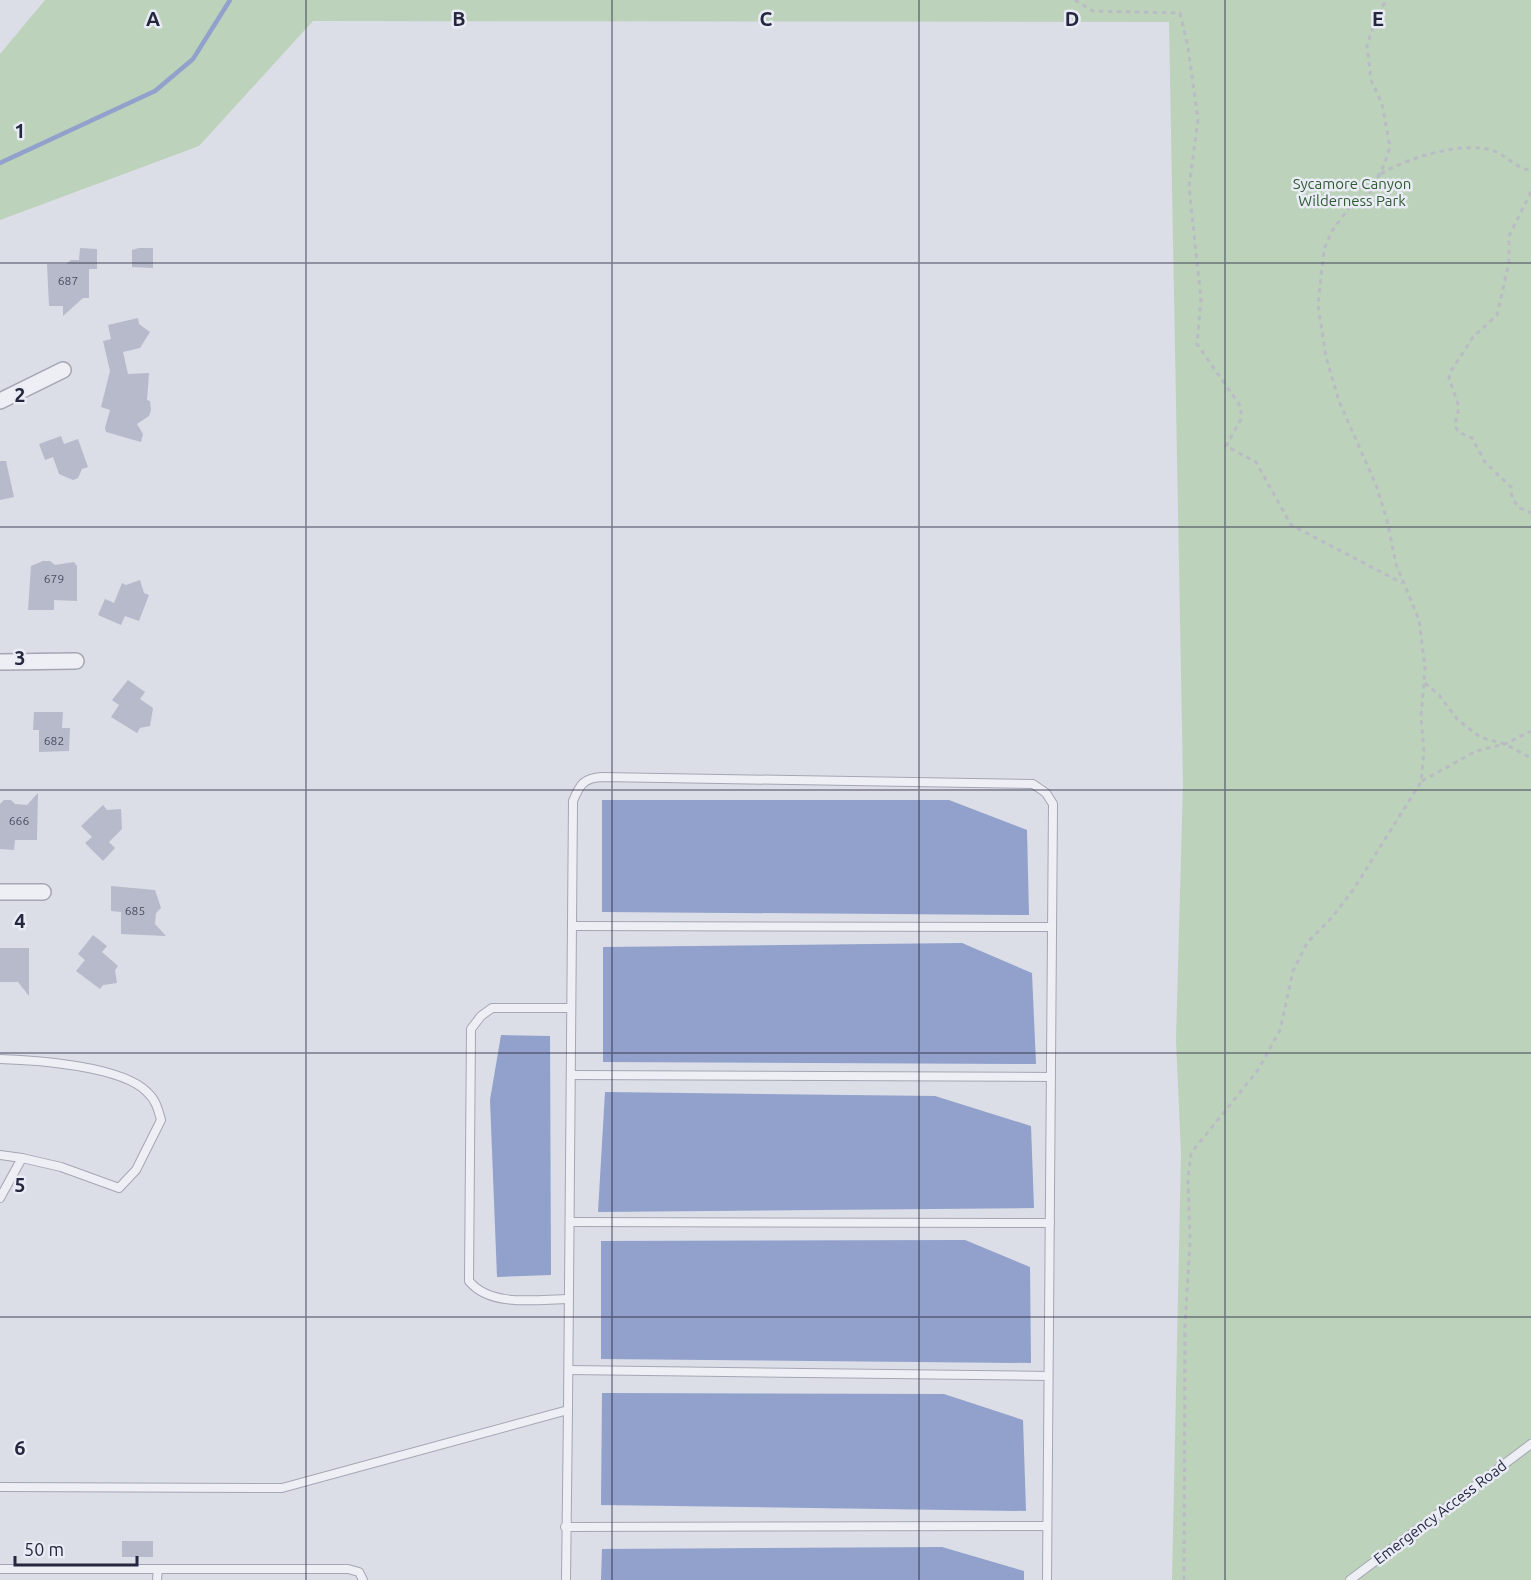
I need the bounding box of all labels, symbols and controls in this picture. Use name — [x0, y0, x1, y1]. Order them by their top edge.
text: A — [146, 7, 160, 30]
text: B — [452, 7, 466, 30]
text: C — [760, 7, 773, 30]
text: D — [1065, 7, 1079, 30]
text: E — [1372, 7, 1384, 30]
text: 1 — [14, 119, 26, 142]
park label: Sycamore Canyon Wilderness Park — [1293, 175, 1411, 209]
house number: 687 — [58, 274, 78, 287]
text: 2 — [14, 383, 26, 406]
house number: 679 — [44, 572, 64, 585]
text: 3 — [14, 646, 26, 669]
house number: 682 — [44, 734, 64, 747]
house number: 666 — [9, 814, 29, 827]
house number: 685 — [125, 904, 145, 917]
text: 4 — [14, 909, 26, 932]
text: 5 — [14, 1173, 26, 1196]
text: 6 — [14, 1436, 26, 1459]
street label: Emergency Access Road — [1370, 1457, 1510, 1567]
scale bar — [15, 1529, 136, 1567]
text: 50 m — [24, 1539, 64, 1559]

